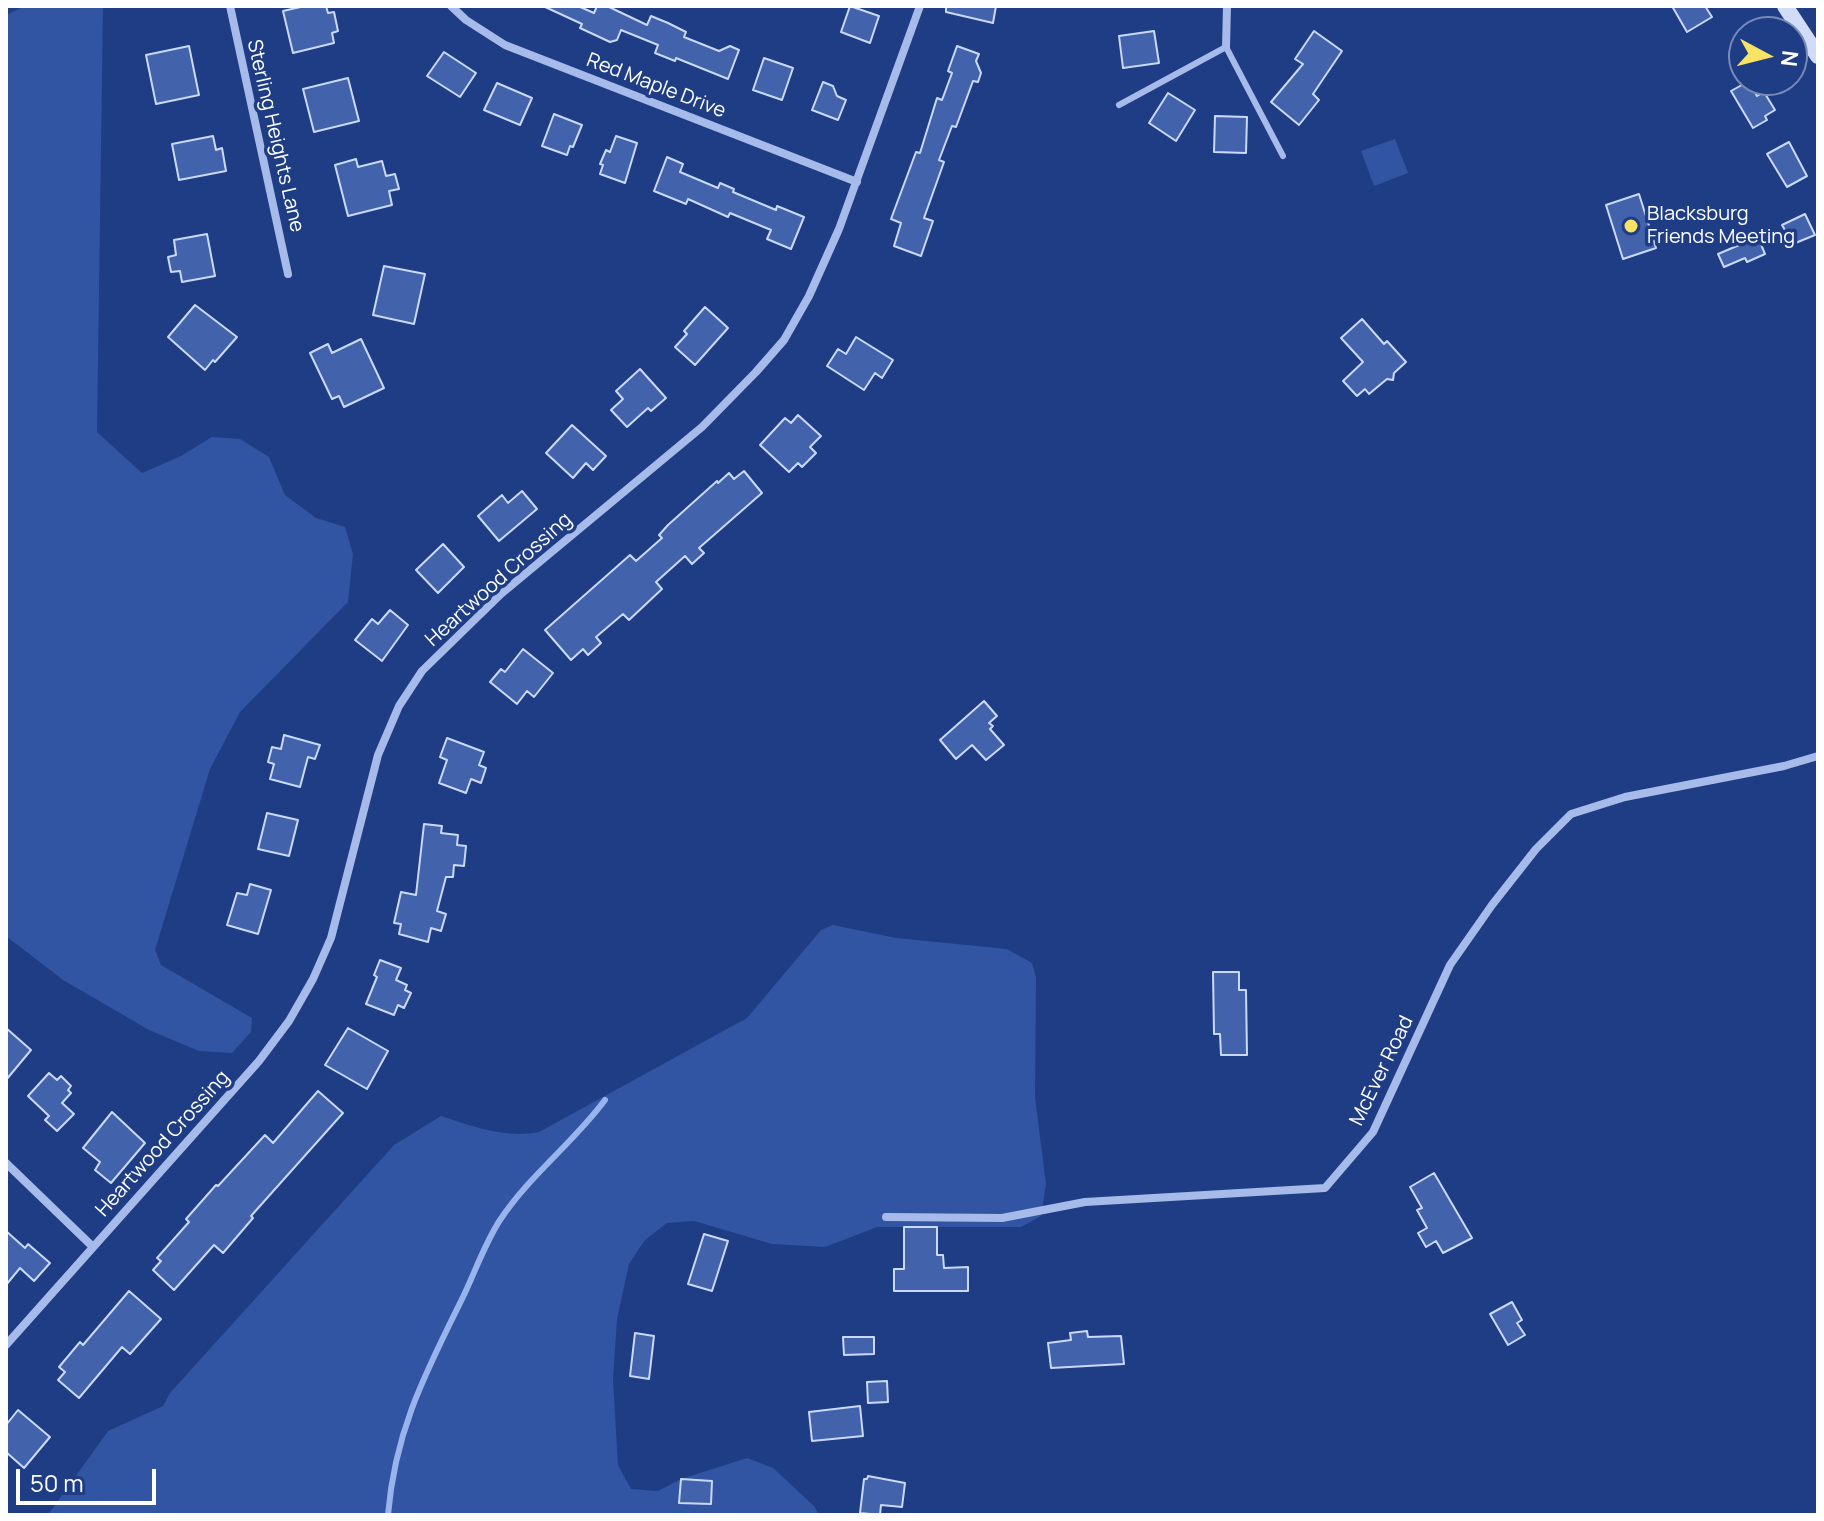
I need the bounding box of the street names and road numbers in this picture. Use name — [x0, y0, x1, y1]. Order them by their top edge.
street label: Sterling Heights Lane — [241, 37, 309, 235]
street label: Red Maple Drive — [583, 48, 729, 124]
street label: Heartwood Crossing — [421, 508, 577, 652]
street label: McEver Road — [1345, 1012, 1419, 1130]
street label: Heartwood Crossing — [91, 1066, 235, 1222]

